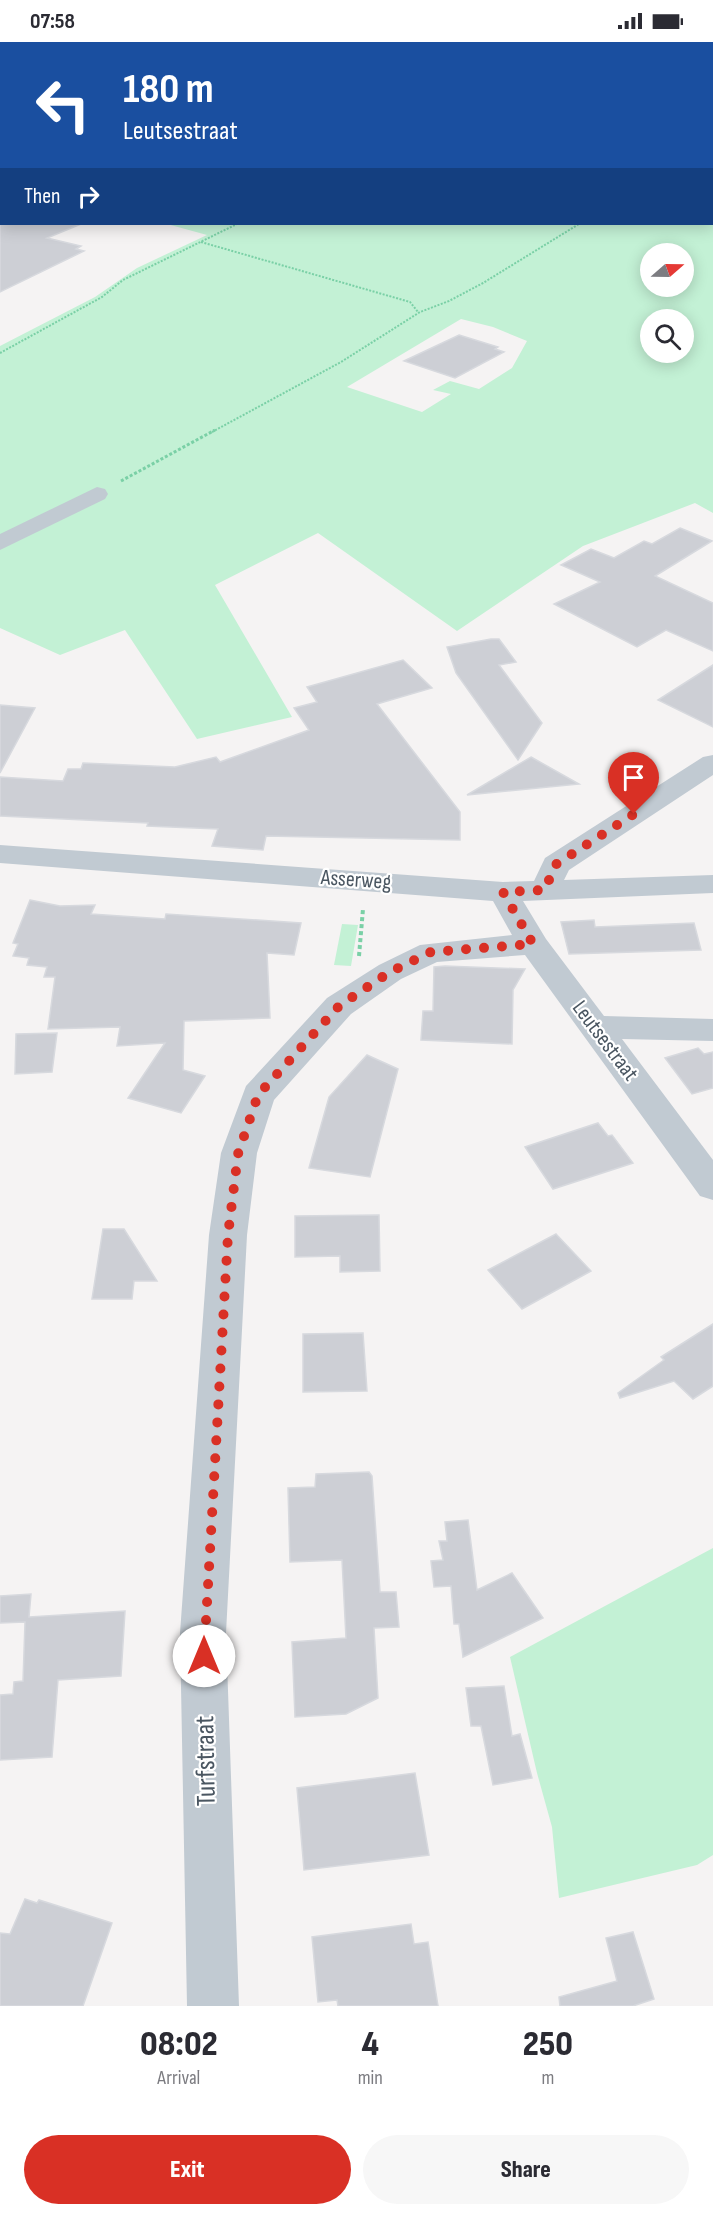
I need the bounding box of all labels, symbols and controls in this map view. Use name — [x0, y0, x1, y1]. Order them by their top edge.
text: 07:58 — [30, 8, 75, 35]
text: 180 m — [123, 64, 214, 115]
icon: left — [24, 66, 102, 144]
text: Leutsestraat — [123, 115, 238, 147]
icon: right — [72, 180, 105, 213]
text: Then — [24, 183, 60, 210]
north arrow — [640, 243, 694, 297]
map controls — [640, 243, 694, 363]
button: search — [640, 309, 694, 363]
pin — [608, 752, 659, 814]
icon: arrive — [617, 761, 650, 794]
street label: Asserweg — [319, 864, 392, 896]
street label: Leutsestraat — [566, 996, 644, 1087]
position arrow — [172, 1624, 236, 1688]
street label: Turfstraat — [189, 1716, 223, 1806]
text: 08:02 — [140, 2023, 218, 2066]
text: 4 — [361, 2023, 379, 2066]
text: 250 — [523, 2023, 573, 2066]
text: Arrival — [157, 2066, 200, 2090]
text: min — [358, 2066, 383, 2090]
text: m — [541, 2066, 554, 2090]
button: Exit — [24, 2135, 351, 2204]
button: Share — [363, 2135, 689, 2204]

